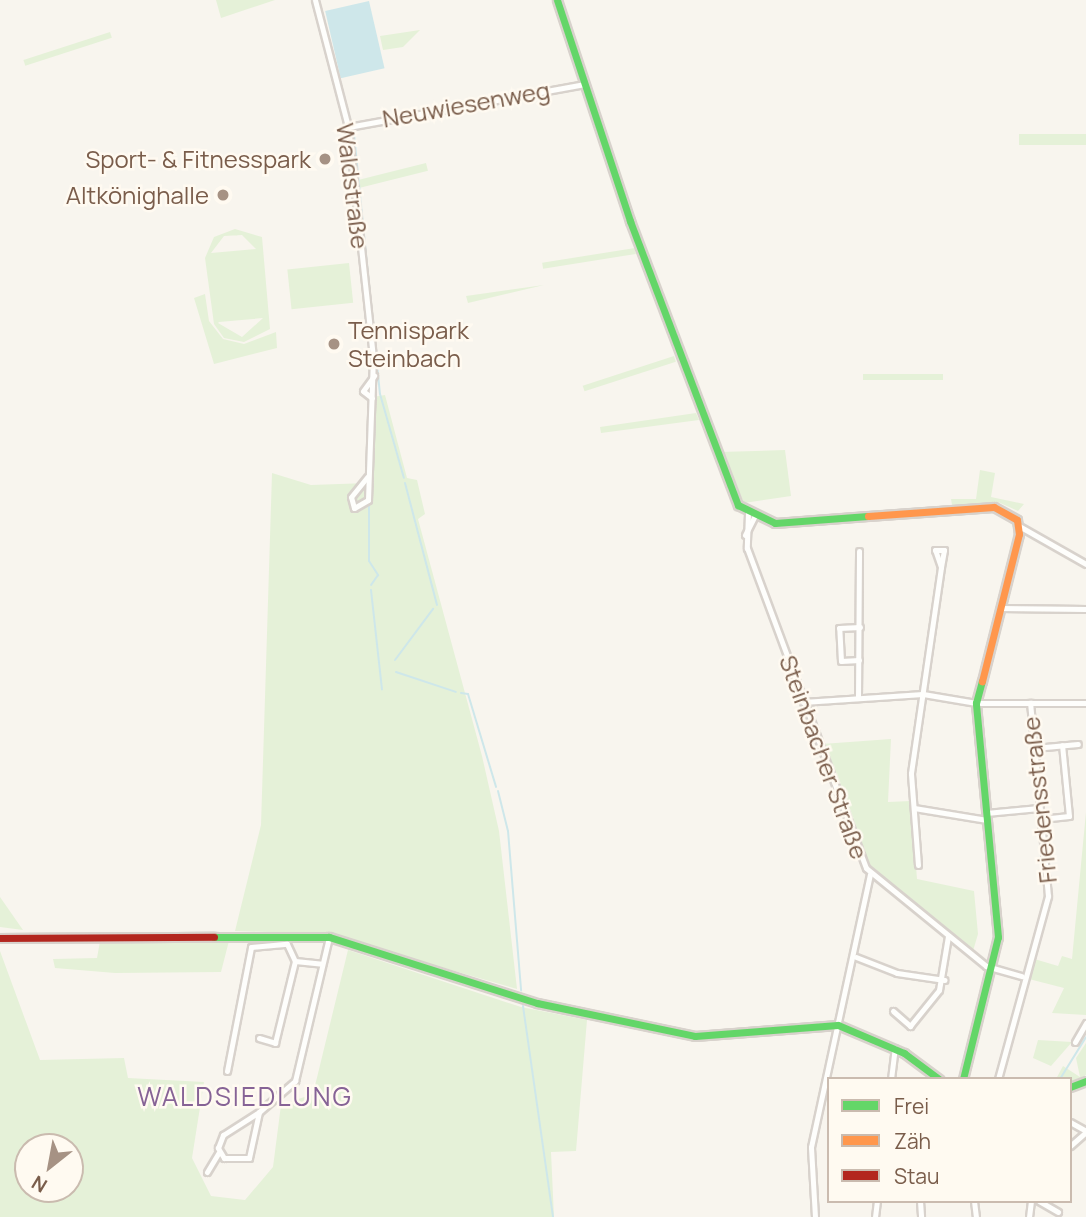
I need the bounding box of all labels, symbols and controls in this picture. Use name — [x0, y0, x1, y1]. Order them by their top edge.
street label: Neuwiesenweg — [380, 75, 552, 133]
street label: Waldstraße — [331, 121, 375, 251]
place label: Sport- & Fitnesspark — [85, 145, 311, 173]
marker: Sport- & Fitnesspark — [317, 151, 333, 167]
place label: Altkönighalle — [66, 181, 209, 209]
marker: Altkönighalle — [215, 187, 231, 203]
place label: Tennispark Steinbach — [348, 316, 469, 372]
marker: Tennispark Steinbach — [326, 336, 342, 352]
street label: Steinbacher Straße — [774, 651, 874, 863]
street label: Friedensstraße — [1016, 715, 1062, 885]
legend — [827, 1077, 1072, 1203]
district label: WALDSIEDLUNG — [139, 1081, 351, 1113]
text: Frei — [894, 1092, 929, 1120]
text: Zäh — [894, 1127, 931, 1155]
north arrow — [14, 1133, 84, 1203]
text: Stau — [894, 1162, 940, 1190]
text: N — [27, 1170, 52, 1199]

